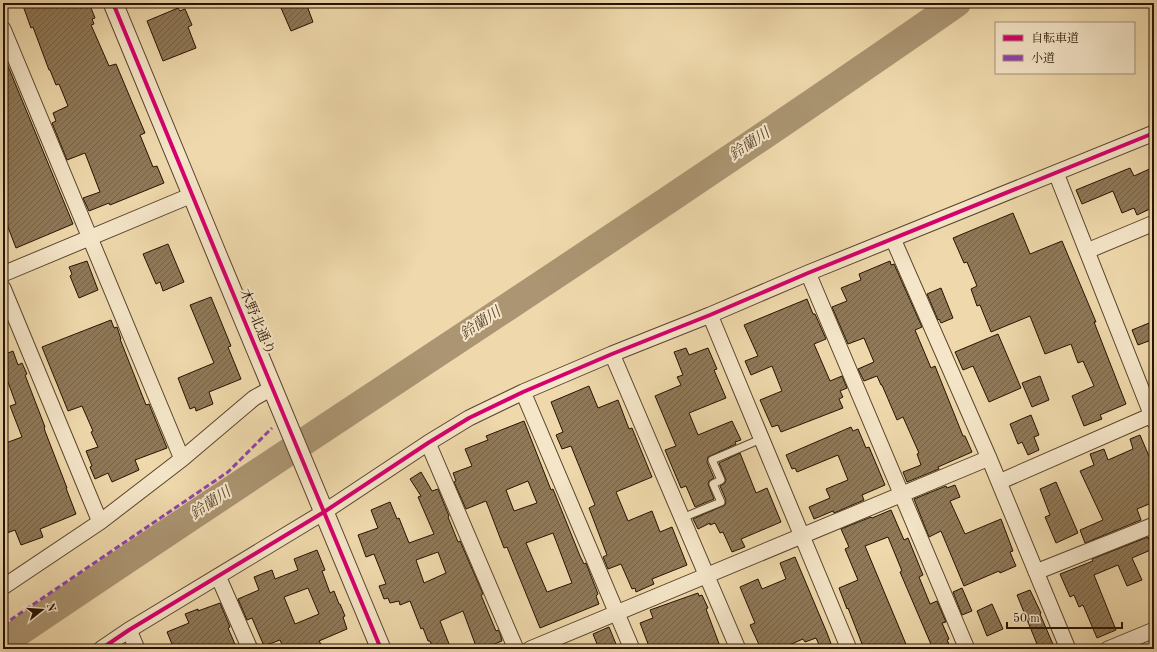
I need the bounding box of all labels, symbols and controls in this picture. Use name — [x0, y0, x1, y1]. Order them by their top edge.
legend — [995, 22, 1135, 74]
text: 自転車道 — [1031, 31, 1079, 45]
text: 小道 — [1031, 51, 1055, 65]
water label: 鈴蘭川 — [726, 123, 774, 164]
street label: 木野北通り — [237, 287, 278, 357]
water label: 鈴蘭川 — [457, 302, 505, 343]
water label: 鈴蘭川 — [187, 482, 235, 523]
north arrow — [22, 590, 62, 630]
text: N — [44, 602, 57, 614]
scale bar — [1007, 604, 1122, 630]
text: 50 m — [1013, 612, 1040, 625]

